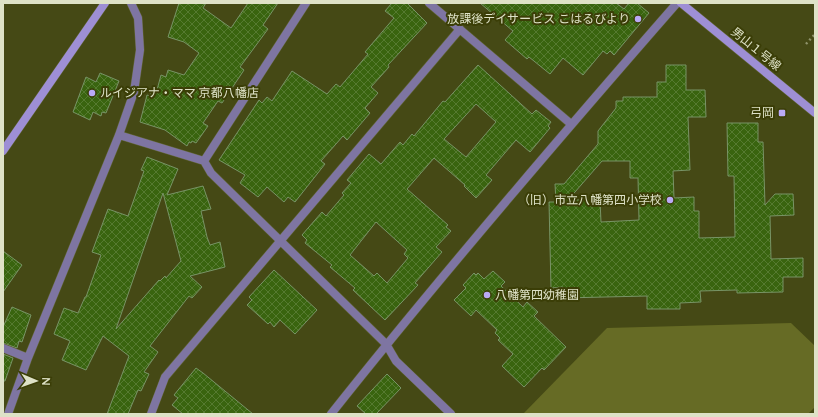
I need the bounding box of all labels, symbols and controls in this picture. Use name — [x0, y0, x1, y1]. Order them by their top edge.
place label: 放課後デイサービス こはるびより — [447, 11, 630, 26]
marker: 放課後デイサービス こはるびより — [633, 14, 643, 24]
street label: 男山１号線 — [728, 24, 784, 73]
place label: ルイジアナ・ママ 京都八幡店 — [100, 85, 259, 100]
marker: ルイジアナ・ママ 京都八幡店 — [87, 88, 97, 98]
place label: 弓岡 — [750, 105, 774, 120]
marker: 弓岡 — [777, 108, 787, 118]
place label: （旧）市立八幡第四小学校 — [518, 192, 662, 207]
marker: （旧）市立八幡第四小学校 — [665, 195, 675, 205]
place label: 八幡第四幼稚園 — [495, 287, 579, 302]
marker: 八幡第四幼稚園 — [482, 290, 492, 300]
north arrow — [16, 361, 56, 401]
text: N — [40, 377, 53, 386]

